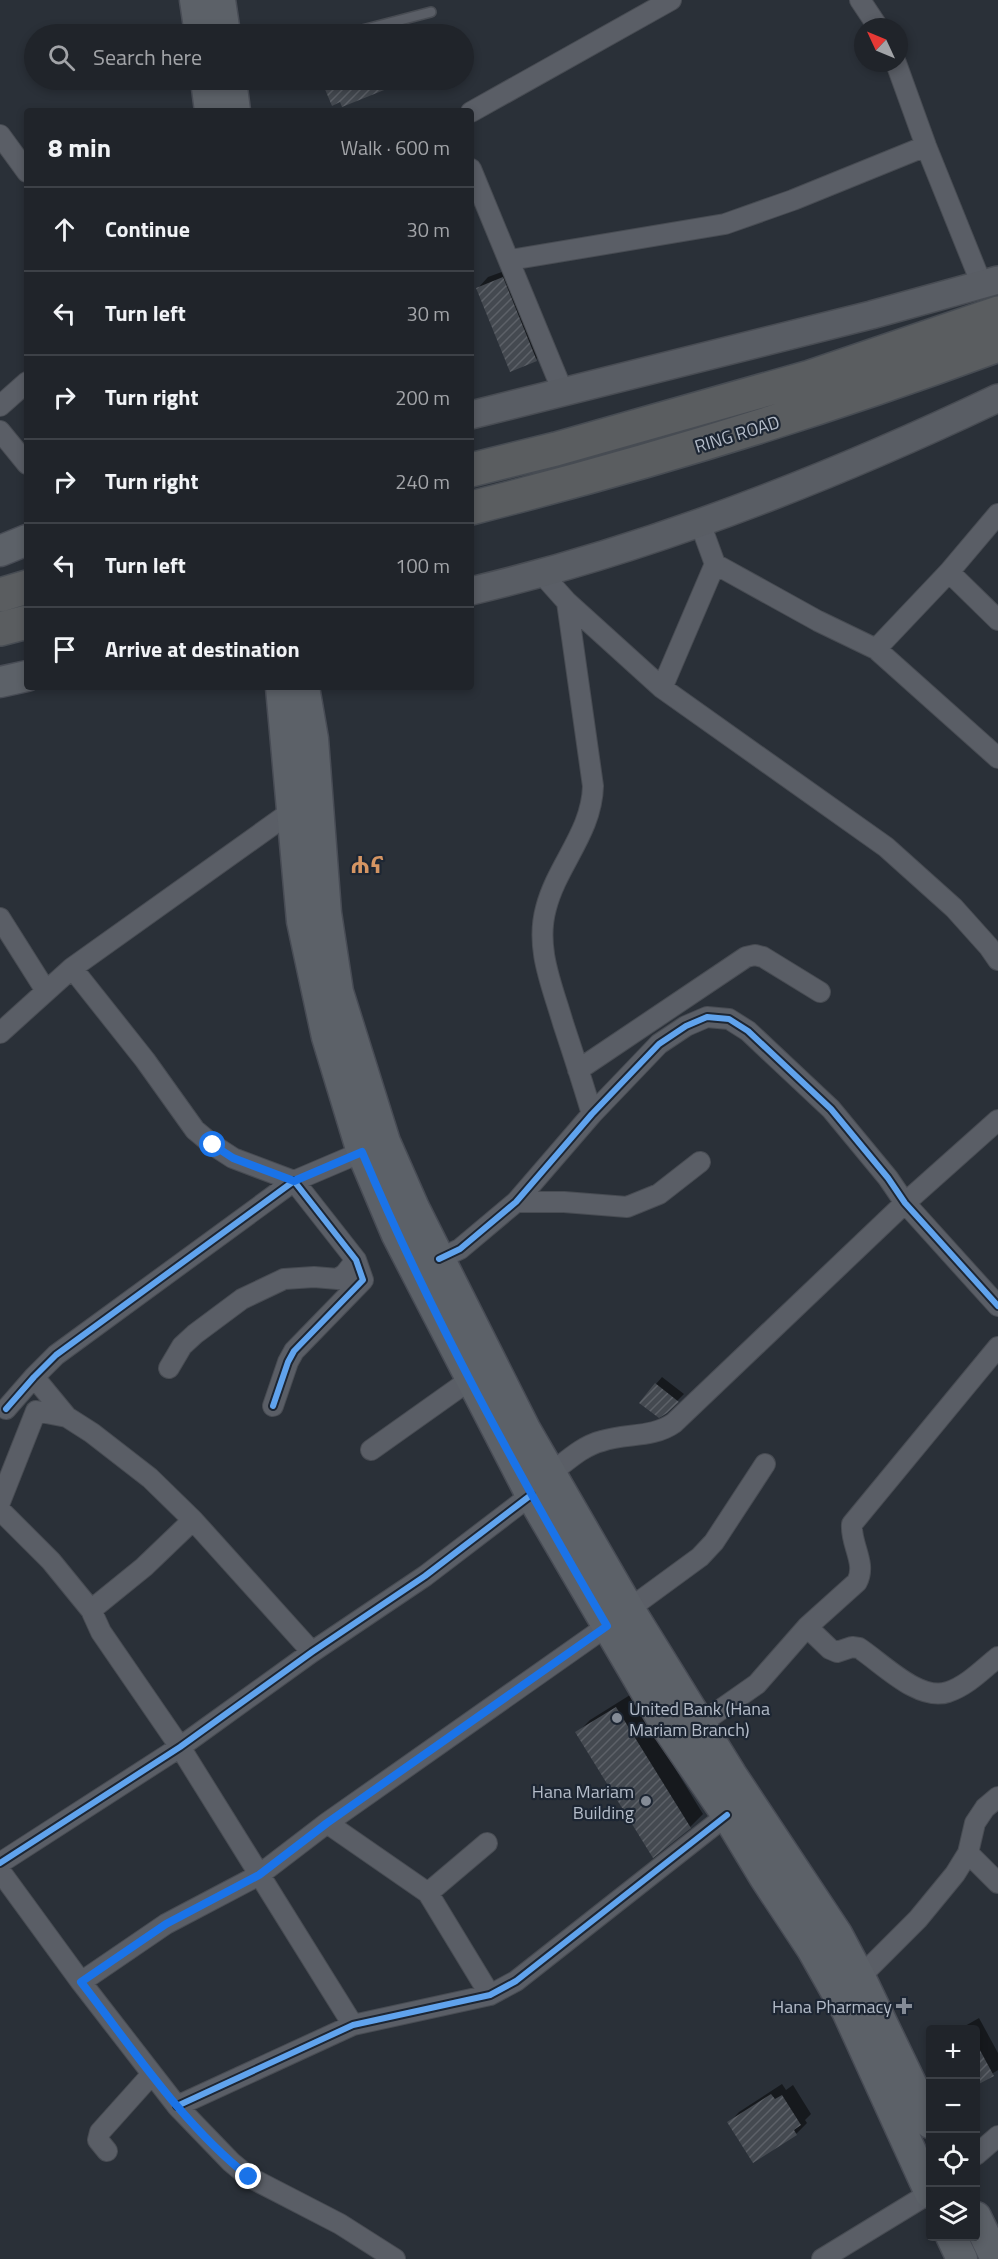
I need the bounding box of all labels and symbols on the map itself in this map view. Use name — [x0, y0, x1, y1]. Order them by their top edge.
north arrow — [854, 18, 908, 72]
street label: RING ROAD — [691, 408, 783, 460]
district label: ሐና — [351, 846, 384, 882]
route start — [199, 1131, 225, 1157]
place label: United Bank (Hana Mariam Branch) — [629, 1695, 770, 1743]
marker: United Bank (Hana Mariam Branch) — [610, 1711, 624, 1725]
place label: Hana Mariam Building — [532, 1778, 634, 1826]
marker: Hana Mariam Building — [639, 1794, 653, 1808]
place label: Hana Pharmacy — [772, 1993, 892, 2020]
marker: Hana Pharmacy — [897, 1999, 911, 2013]
route end — [235, 2163, 261, 2189]

